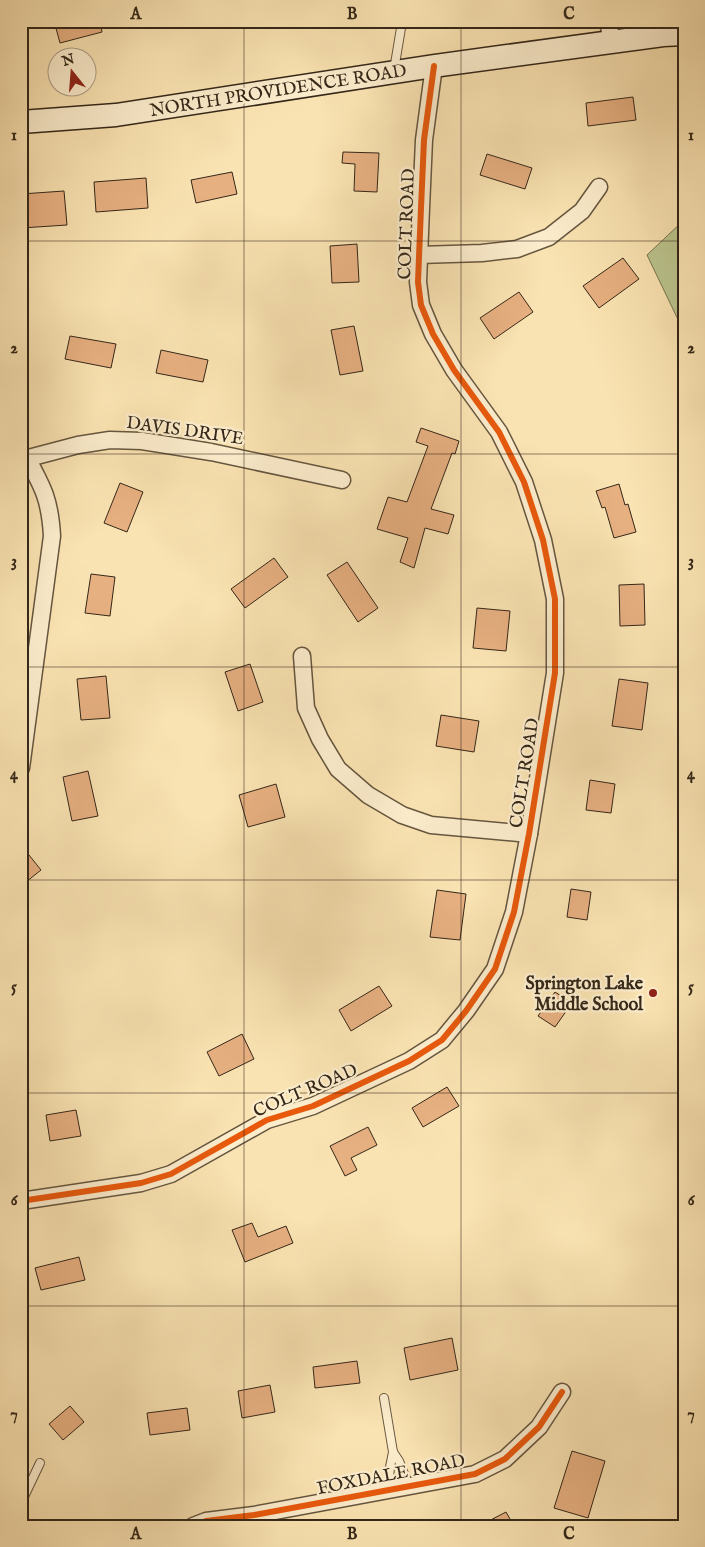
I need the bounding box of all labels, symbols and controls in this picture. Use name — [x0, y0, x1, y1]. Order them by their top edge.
text: A — [130, 5, 143, 25]
text: B — [347, 5, 358, 25]
text: C — [563, 5, 575, 25]
north arrow — [48, 48, 98, 98]
text: N — [59, 50, 77, 71]
street label: NORTH PROVIDENCE ROAD — [148, 60, 408, 123]
text: 1 — [11, 126, 17, 146]
text: 1 — [688, 126, 694, 146]
street label: COLT ROAD — [394, 168, 421, 280]
text: 2 — [10, 339, 18, 359]
text: 2 — [687, 339, 695, 359]
street label: DAVIS DRIVE — [125, 412, 245, 451]
text: 3 — [11, 552, 17, 572]
text: 3 — [688, 552, 694, 572]
street label: COLT ROAD — [505, 717, 546, 830]
text: 4 — [10, 765, 19, 785]
text: 4 — [687, 765, 696, 785]
place label: Springton Lake Middle School — [526, 973, 644, 1017]
text: 5 — [11, 978, 17, 998]
text: 5 — [688, 978, 694, 998]
marker: Springton Lake Middle School — [647, 987, 659, 999]
street label: COLT ROAD — [250, 1059, 361, 1124]
text: 6 — [11, 1191, 19, 1211]
text: 6 — [688, 1191, 696, 1211]
text: 7 — [10, 1405, 18, 1425]
text: 7 — [687, 1405, 695, 1425]
street label: FOXDALE ROAD — [315, 1450, 467, 1501]
text: A — [130, 1525, 143, 1545]
text: B — [347, 1525, 358, 1545]
text: C — [563, 1525, 575, 1545]

